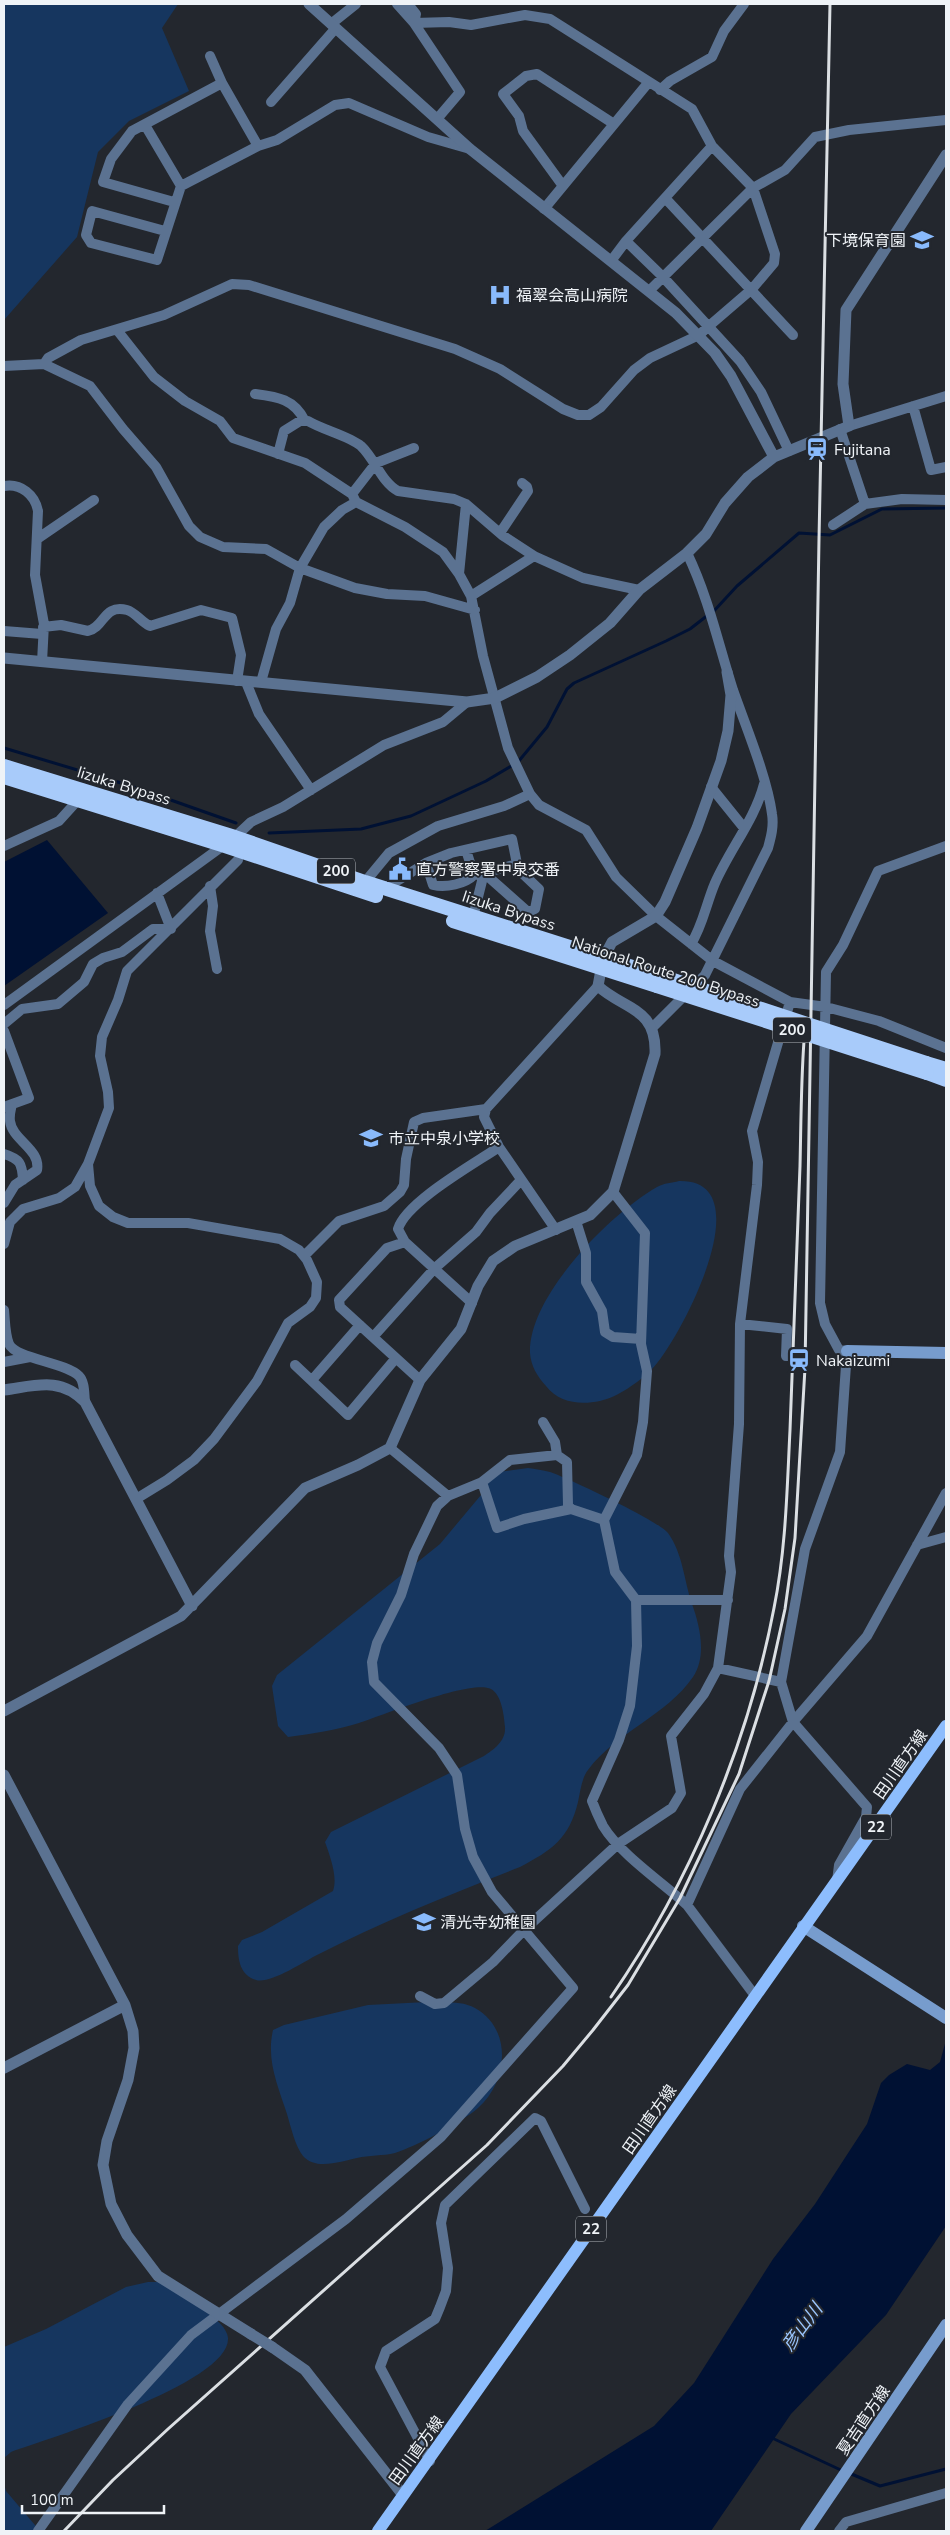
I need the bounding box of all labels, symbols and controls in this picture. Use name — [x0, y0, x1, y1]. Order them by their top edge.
school or university icon: 下境保育園 — [909, 227, 935, 253]
place label: 下境保育園 — [826, 230, 906, 252]
hospital icon: 福翠会高山病院 — [487, 282, 513, 308]
place label: 福翠会高山病院 — [516, 285, 628, 307]
station icon: Fujitana — [804, 436, 830, 462]
place label: Fujitana — [834, 439, 891, 461]
street label: Iizuka Bypass — [74, 761, 173, 811]
public building icon: 直方警察署中泉交番 — [387, 856, 413, 882]
road number: 200 — [317, 858, 355, 884]
place label: 直方警察署中泉交番 — [416, 859, 560, 881]
street label: Iizuka Bypass — [459, 886, 558, 936]
street label: National Route 200 Bypass — [569, 931, 763, 1013]
road number: 200 — [773, 1018, 811, 1042]
school or university icon: 市立中泉小学校 — [358, 1125, 384, 1151]
place label: 市立中泉小学校 — [388, 1128, 500, 1150]
station icon: Nakaizumi — [786, 1347, 812, 1373]
place label: Nakaizumi — [816, 1350, 890, 1372]
street label: 田川直方線 — [869, 1725, 933, 1804]
road number: 22 — [861, 1814, 891, 1840]
school or university icon: 清光寺幼稚園 — [411, 1909, 437, 1935]
place label: 清光寺幼稚園 — [440, 1912, 536, 1934]
street label: 田川直方線 — [618, 2080, 682, 2159]
road number: 22 — [576, 2216, 606, 2242]
water label: 彦山川 — [776, 2297, 829, 2356]
street label: 夏吉直方線 — [832, 2381, 895, 2460]
street label: 田川直方線 — [384, 2412, 449, 2489]
scale bar — [22, 2482, 165, 2514]
text: 100 m — [30, 2490, 74, 2510]

